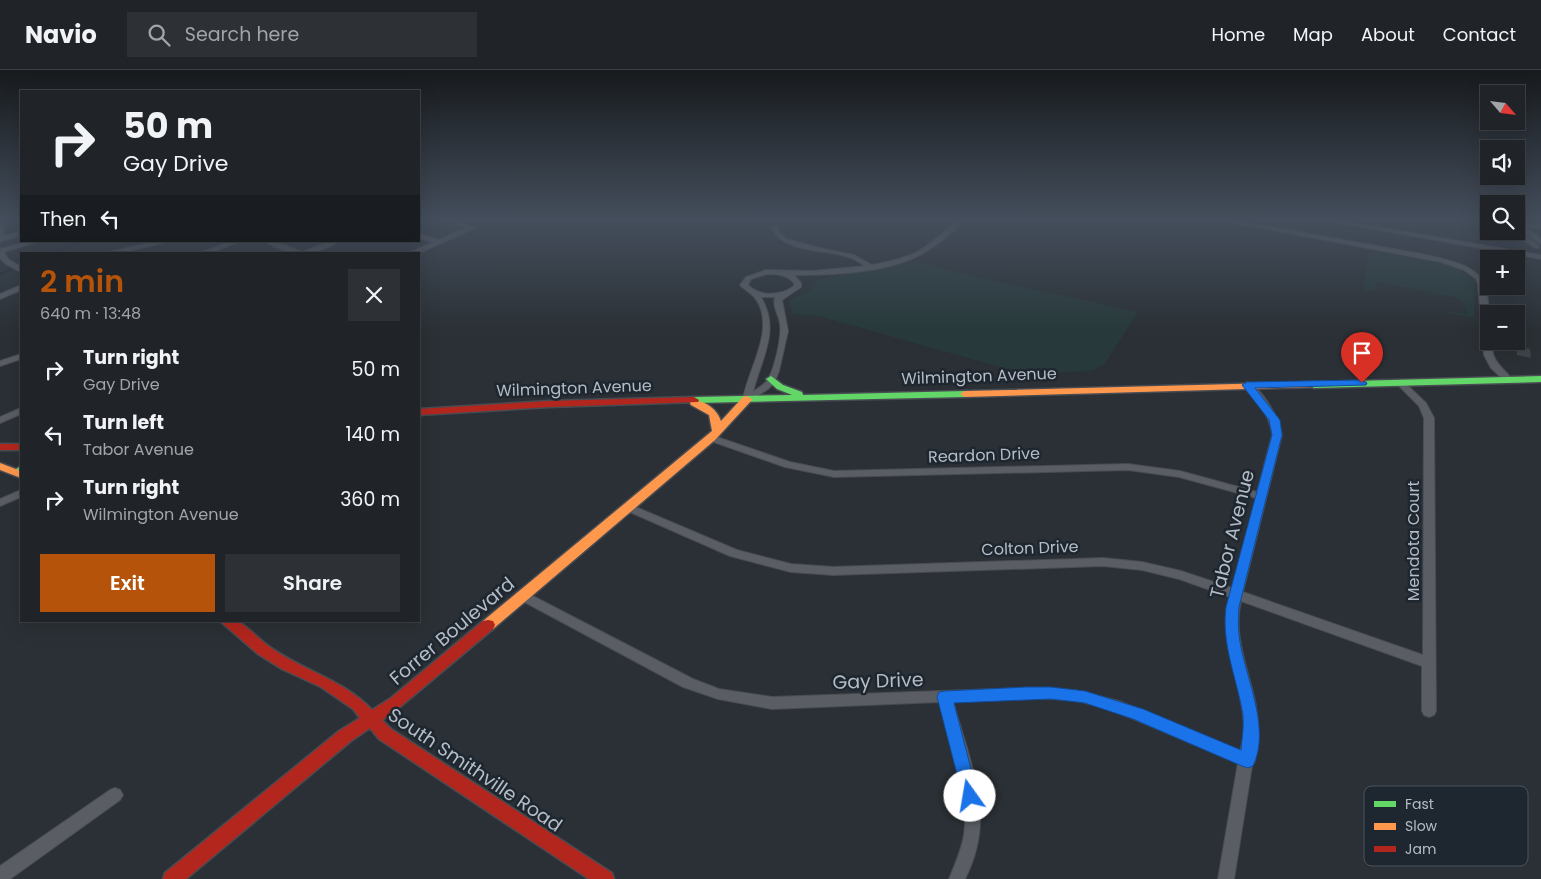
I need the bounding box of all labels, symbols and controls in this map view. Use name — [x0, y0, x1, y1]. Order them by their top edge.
search box — [127, 12, 477, 57]
text: Navio — [25, 18, 97, 51]
icon: search — [145, 21, 173, 49]
text: Search here — [185, 21, 299, 48]
text: Home — [1211, 22, 1265, 47]
text: Map — [1293, 22, 1333, 47]
text: About — [1361, 22, 1415, 47]
text: Contact — [1443, 22, 1516, 47]
north arrow — [1480, 85, 1525, 130]
map controls — [1480, 85, 1525, 350]
text: 50 m — [123, 101, 213, 150]
icon: right — [40, 110, 105, 175]
button: sound — [1480, 140, 1525, 185]
text: Gay Drive — [123, 148, 228, 179]
button: search — [1480, 195, 1525, 240]
icon: left — [96, 205, 124, 233]
text: Then — [40, 206, 86, 233]
button: + — [1480, 250, 1525, 295]
text: 2 min — [40, 260, 124, 303]
button: close — [348, 269, 400, 321]
text: 640 m · 13:48 — [40, 302, 141, 325]
button: − — [1480, 305, 1525, 350]
pin — [1341, 332, 1383, 383]
icon: arrive — [1348, 339, 1376, 367]
text: Turn right — [83, 344, 179, 371]
icon: right — [40, 356, 68, 384]
text: 50 m — [351, 356, 400, 383]
street label: Wilmington Avenue — [901, 362, 1057, 390]
text: Gay Drive — [83, 373, 160, 396]
street label: Wilmington Avenue — [496, 374, 652, 402]
text: Turn left — [83, 409, 164, 436]
icon: left — [40, 421, 68, 449]
text: 140 m — [345, 421, 400, 448]
text: Tabor Avenue — [83, 438, 194, 461]
street label: Reardon Drive — [928, 442, 1040, 468]
street label: Tabor Avenue — [1203, 467, 1261, 601]
text: Turn right — [83, 474, 179, 501]
street label: Mendota Court — [1402, 481, 1425, 601]
icon: right — [40, 486, 68, 514]
text: 360 m — [340, 486, 400, 513]
text: Wilmington Avenue — [83, 503, 239, 526]
street label: Colton Drive — [981, 535, 1079, 561]
button: Exit — [40, 554, 215, 612]
button: Share — [225, 554, 400, 612]
street label: Forrer Boulevard — [384, 571, 520, 691]
street label: Gay Drive — [832, 666, 924, 696]
street label: South Smithville Road — [382, 701, 568, 839]
position arrow — [943, 769, 995, 821]
legend — [1364, 786, 1528, 866]
text: Fast — [1405, 794, 1434, 814]
text: Slow — [1405, 816, 1438, 836]
text: Jam — [1405, 839, 1436, 859]

